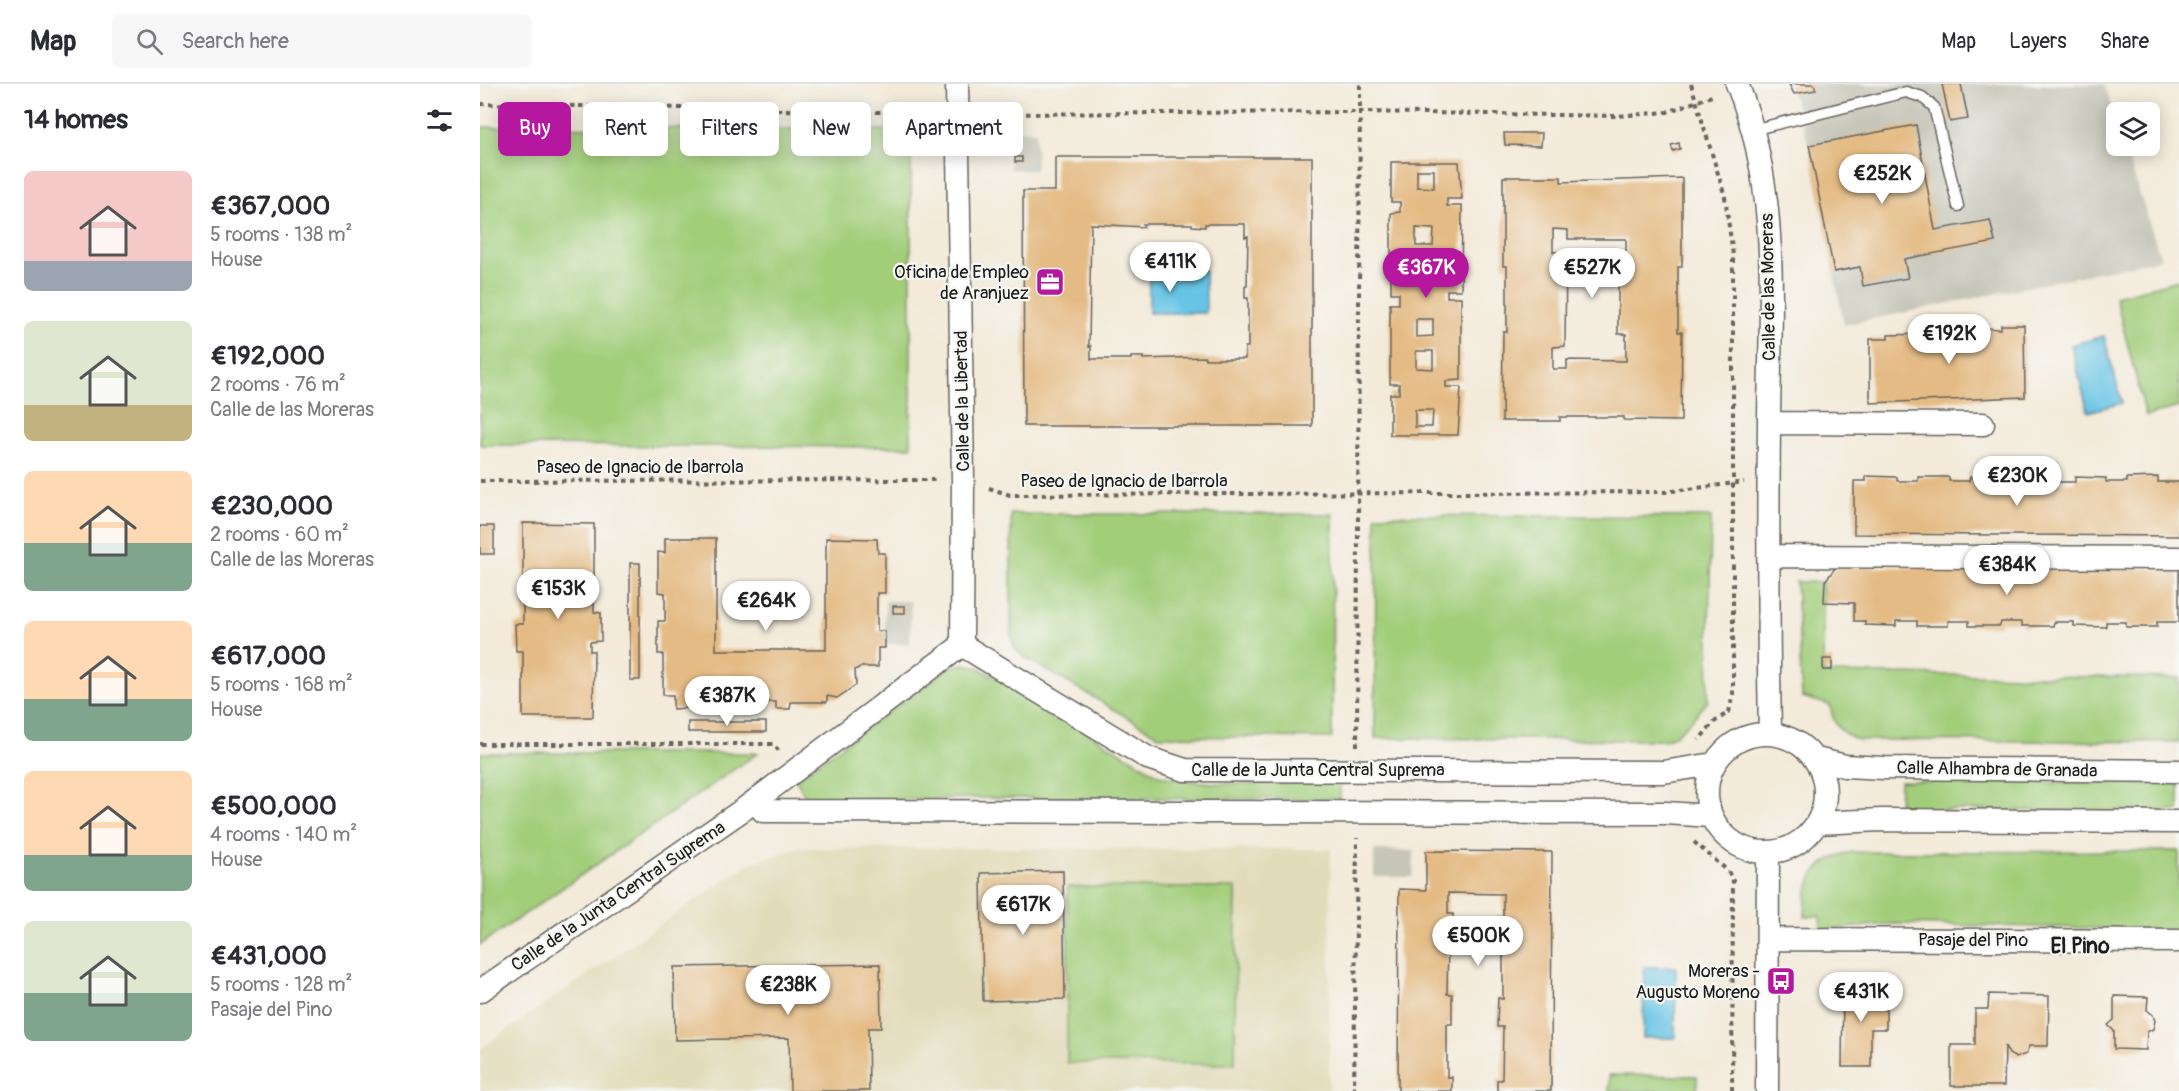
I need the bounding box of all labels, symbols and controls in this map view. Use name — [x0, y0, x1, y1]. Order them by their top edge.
search box — [112, 14, 532, 68]
text: Map — [30, 24, 76, 59]
icon: search — [133, 25, 166, 58]
text: Search here — [181, 27, 289, 55]
text: Map — [1941, 28, 1976, 55]
text: Layers — [2009, 28, 2067, 55]
text: Share — [2100, 28, 2149, 55]
chip: Buy — [498, 102, 571, 156]
chip: Rent — [583, 102, 668, 156]
chip: Filters — [680, 102, 779, 156]
chip: New — [791, 102, 871, 156]
chip: Apartment — [883, 102, 1023, 156]
map controls — [2106, 102, 2160, 156]
button: layers — [2106, 102, 2160, 156]
text: 14 homes — [24, 104, 128, 136]
icon: filters — [423, 104, 456, 137]
pin: €252K — [1840, 154, 1924, 205]
text: €252K — [1853, 161, 1911, 186]
text: €367,000 — [210, 190, 330, 222]
icon: home — [72, 195, 144, 267]
street label: Calle de las Moreras — [1756, 213, 1781, 361]
text: 5 rooms · 138 m² — [210, 222, 352, 247]
pin: €411K — [1128, 242, 1212, 293]
text: House — [210, 247, 262, 272]
pin: €367K — [1384, 248, 1468, 299]
pin: €527K — [1550, 248, 1634, 299]
text: €411K — [1144, 249, 1196, 274]
text: €367K — [1397, 255, 1455, 280]
text: €527K — [1563, 255, 1621, 280]
place label: Oficina de Empleo de Aranjuez — [894, 261, 1029, 305]
office icon: Oficina de Empleo de Aranjuez — [1034, 266, 1066, 298]
pin: €192K — [1907, 314, 1991, 365]
text: €192K — [1922, 321, 1976, 346]
street label: Calle de la Libertad — [950, 330, 975, 472]
text: €192,000 — [210, 340, 325, 372]
icon: home — [72, 345, 144, 417]
text: 2 rooms · 76 m² — [210, 372, 346, 397]
text: Calle de las Moreras — [210, 397, 374, 422]
street label: Paseo de Ignacio de Ibarrola — [536, 456, 744, 479]
pin: €230K — [1975, 456, 2059, 507]
text: €230K — [1987, 463, 2047, 488]
street label: Paseo de Ignacio de Ibarrola — [1020, 470, 1228, 493]
text: €230,000 — [210, 490, 333, 522]
icon: home — [72, 495, 144, 567]
text: 2 rooms · 60 m² — [210, 522, 349, 547]
pin: €384K — [1965, 545, 2049, 596]
text: Calle de las Moreras — [210, 547, 374, 572]
text: €384K — [1978, 552, 2036, 577]
pin: €153K — [516, 569, 600, 620]
text: €153K — [530, 576, 586, 601]
pin: €264K — [724, 581, 808, 632]
text: €264K — [736, 588, 796, 613]
text: €617,000 — [210, 640, 326, 672]
icon: home — [72, 645, 144, 717]
text: 5 rooms · 168 m² — [210, 672, 353, 697]
pin: €387K — [685, 676, 769, 727]
text: €387K — [698, 683, 756, 708]
text: House — [210, 697, 262, 722]
street label: Calle Alhambra de Granada — [1896, 756, 2098, 783]
street label: Calle de la Junta Central Suprema — [1191, 759, 1445, 782]
text: €500,000 — [210, 790, 337, 822]
icon: home — [72, 795, 144, 867]
street label: Calle de la Junta Central Suprema — [507, 816, 730, 977]
text: 4 rooms · 140 m² — [210, 822, 357, 847]
text: House — [210, 847, 262, 872]
pin: €617K — [981, 885, 1065, 936]
text: €617K — [995, 892, 1051, 917]
pin: €500K — [1436, 916, 1520, 967]
text: €500K — [1446, 923, 1510, 948]
street label: Pasaje del Pino — [1918, 929, 2028, 952]
district label: El Pino — [2050, 933, 2110, 960]
text: €431,000 — [210, 940, 327, 972]
icon: home — [72, 945, 144, 1017]
place label: Moreras - Augusto Moreno — [1636, 960, 1760, 1004]
pin: €238K — [746, 965, 830, 1016]
bus stop icon: Moreras - Augusto Moreno — [1765, 965, 1797, 997]
text: 5 rooms · 128 m² — [210, 972, 352, 997]
text: €238K — [759, 972, 817, 997]
pin: €431K — [1819, 972, 1903, 1023]
text: €431K — [1833, 979, 1889, 1004]
text: Pasaje del Pino — [210, 997, 332, 1022]

